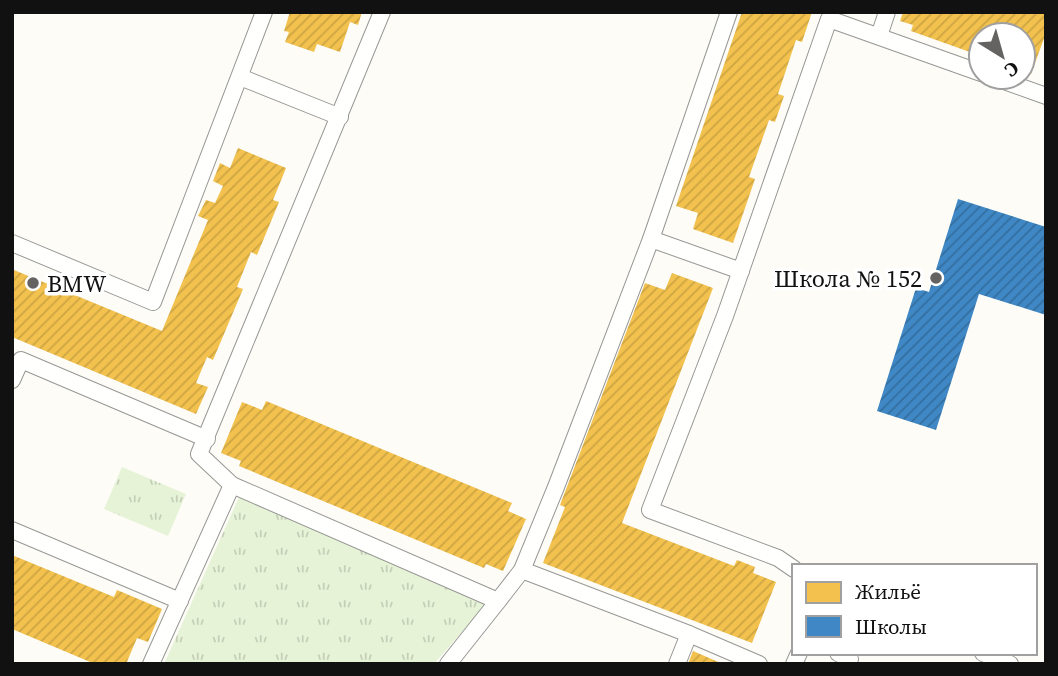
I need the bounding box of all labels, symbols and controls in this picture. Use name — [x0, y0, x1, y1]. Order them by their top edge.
north arrow — [967, 21, 1037, 91]
text: С — [1000, 56, 1025, 84]
place label: Школа № 152 — [774, 262, 922, 295]
place label: BMW — [47, 267, 106, 300]
marker: Школа № 152 — [928, 270, 944, 286]
marker: BMW — [25, 275, 41, 291]
legend — [792, 564, 1037, 655]
text: Жильё — [855, 577, 921, 606]
text: Школы — [855, 612, 927, 641]

